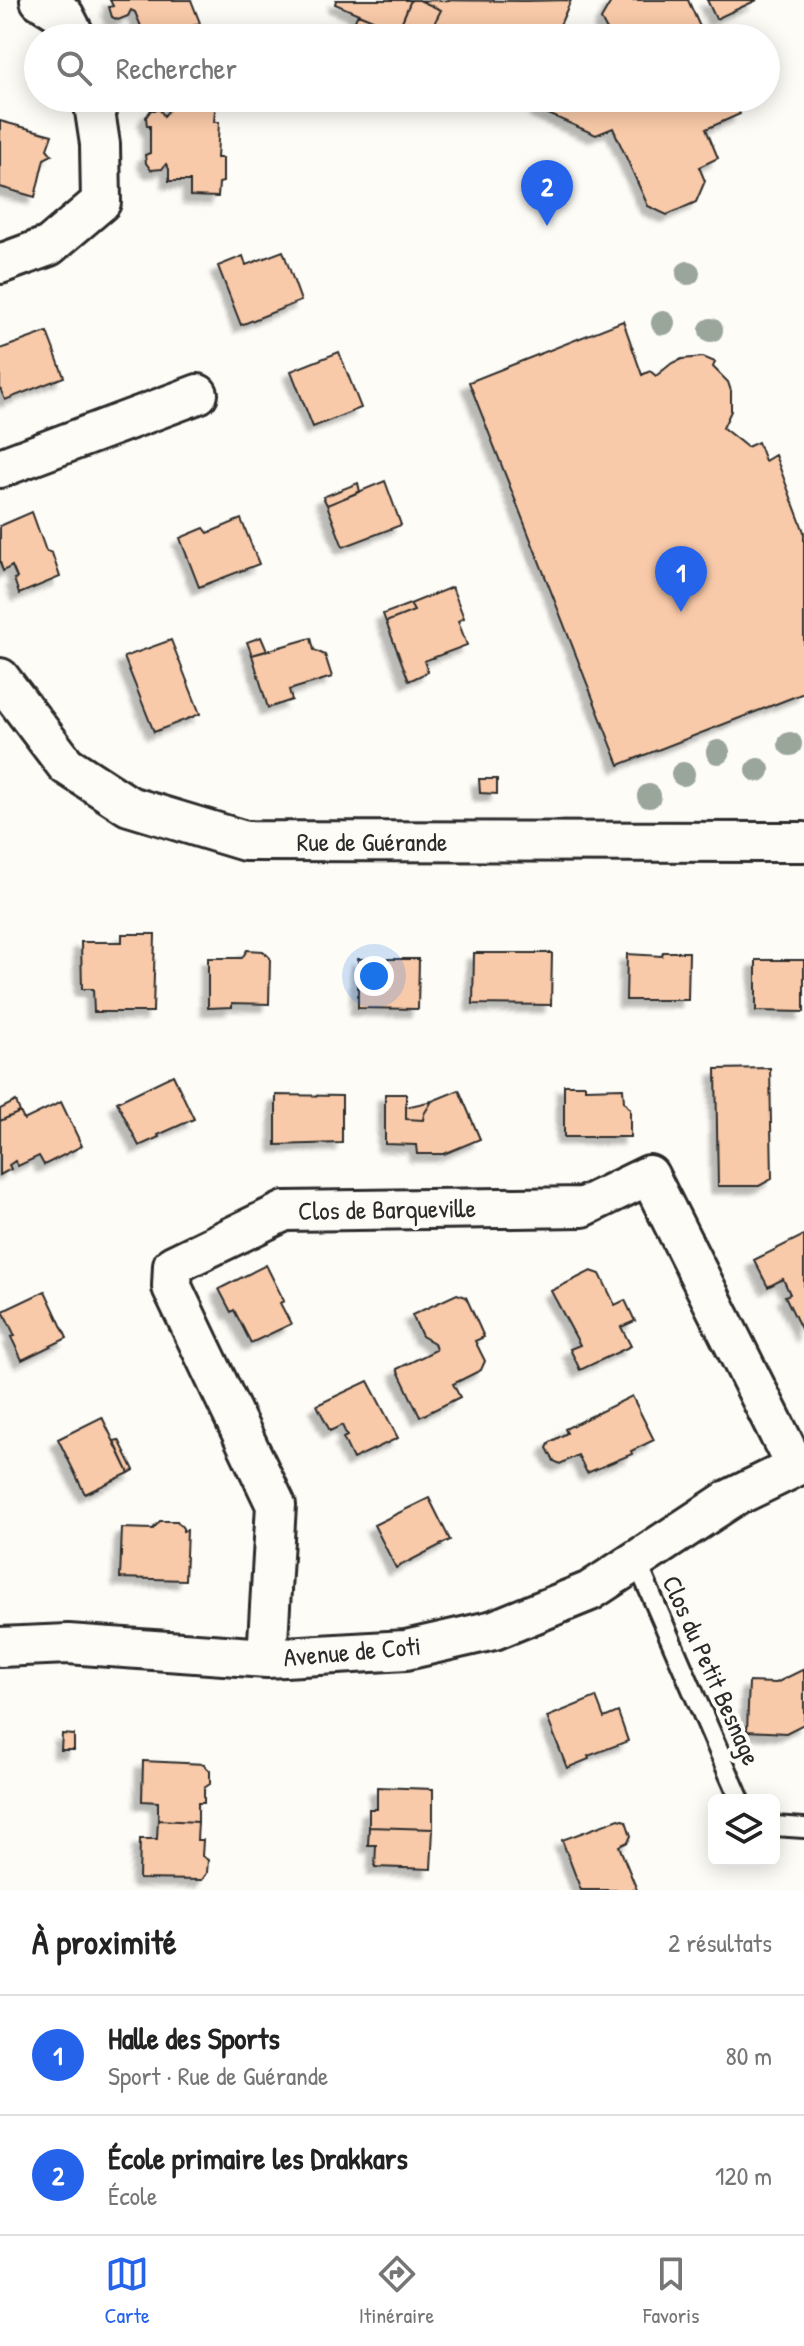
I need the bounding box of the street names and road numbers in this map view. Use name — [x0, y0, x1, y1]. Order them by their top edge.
street label: Rue de Guérande — [297, 824, 447, 859]
street label: Clos de Barqueville — [298, 1190, 476, 1228]
street label: Clos du Petit Besnage — [655, 1570, 769, 1770]
street label: Avenue de Coti — [282, 1628, 422, 1674]

